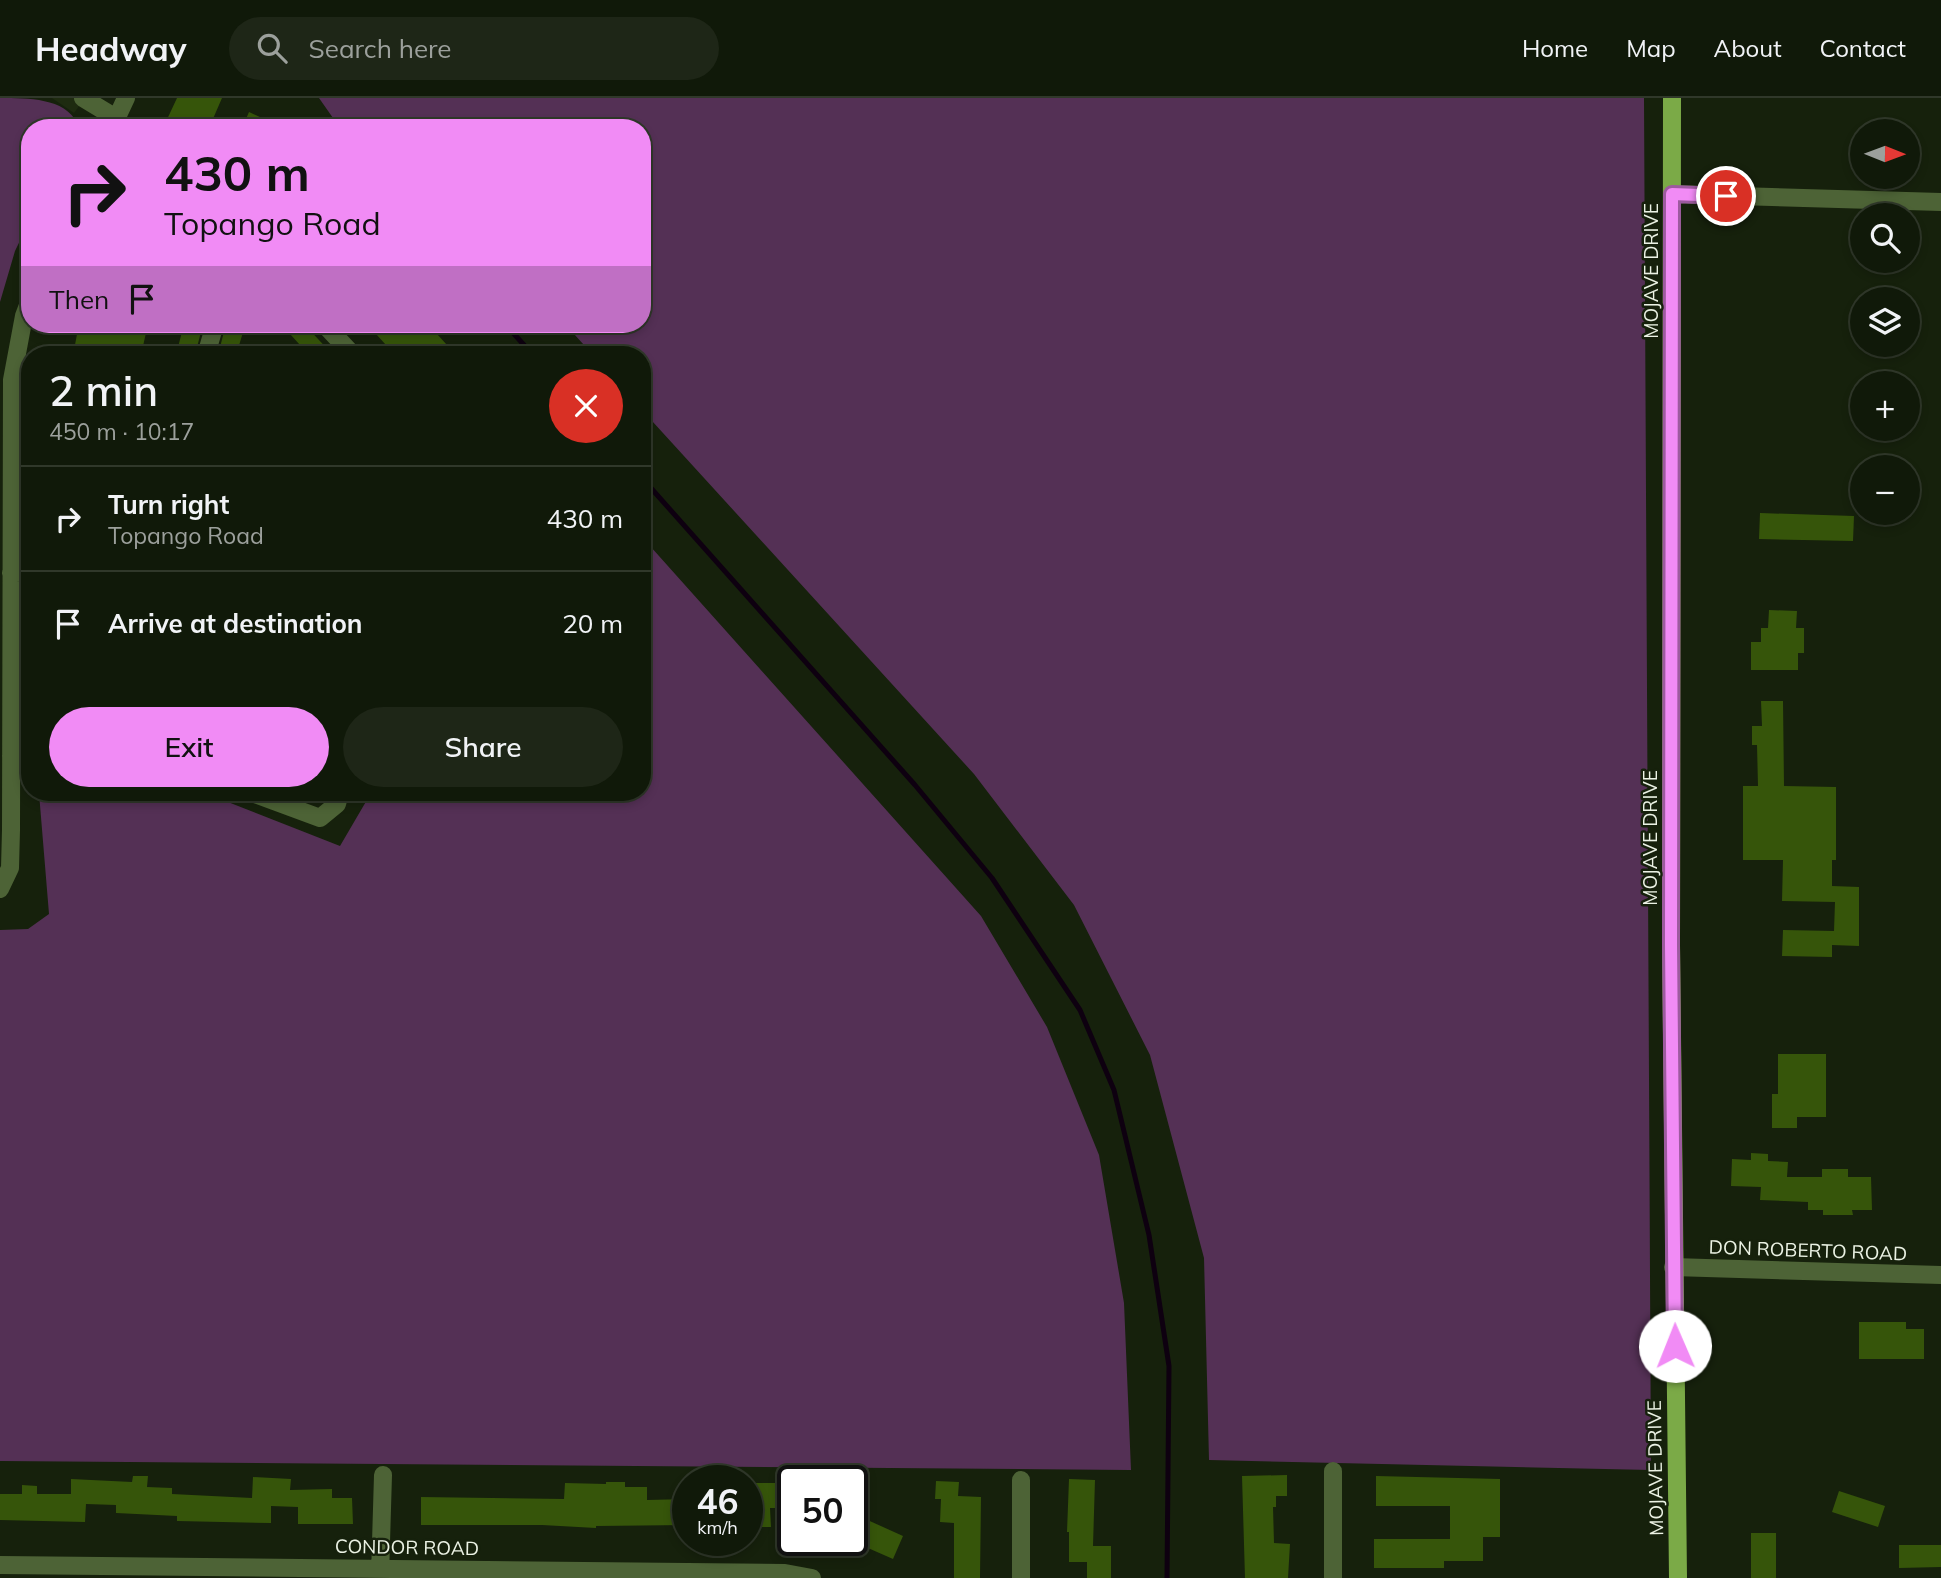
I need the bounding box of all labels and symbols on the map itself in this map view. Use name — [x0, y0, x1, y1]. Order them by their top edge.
north arrow — [1850, 119, 1920, 189]
pin — [1696, 166, 1756, 226]
street label: MOJAVE DRIVE — [1639, 203, 1663, 339]
street label: MOJAVE DRIVE — [1638, 770, 1662, 906]
street label: DON ROBERTO ROAD — [1708, 1235, 1908, 1265]
position arrow — [1638, 1309, 1712, 1383]
street label: MOJAVE DRIVE — [1642, 1400, 1668, 1536]
speed limit sign: 50 — [777, 1465, 868, 1556]
street label: CONDOR ROAD — [335, 1534, 479, 1560]

